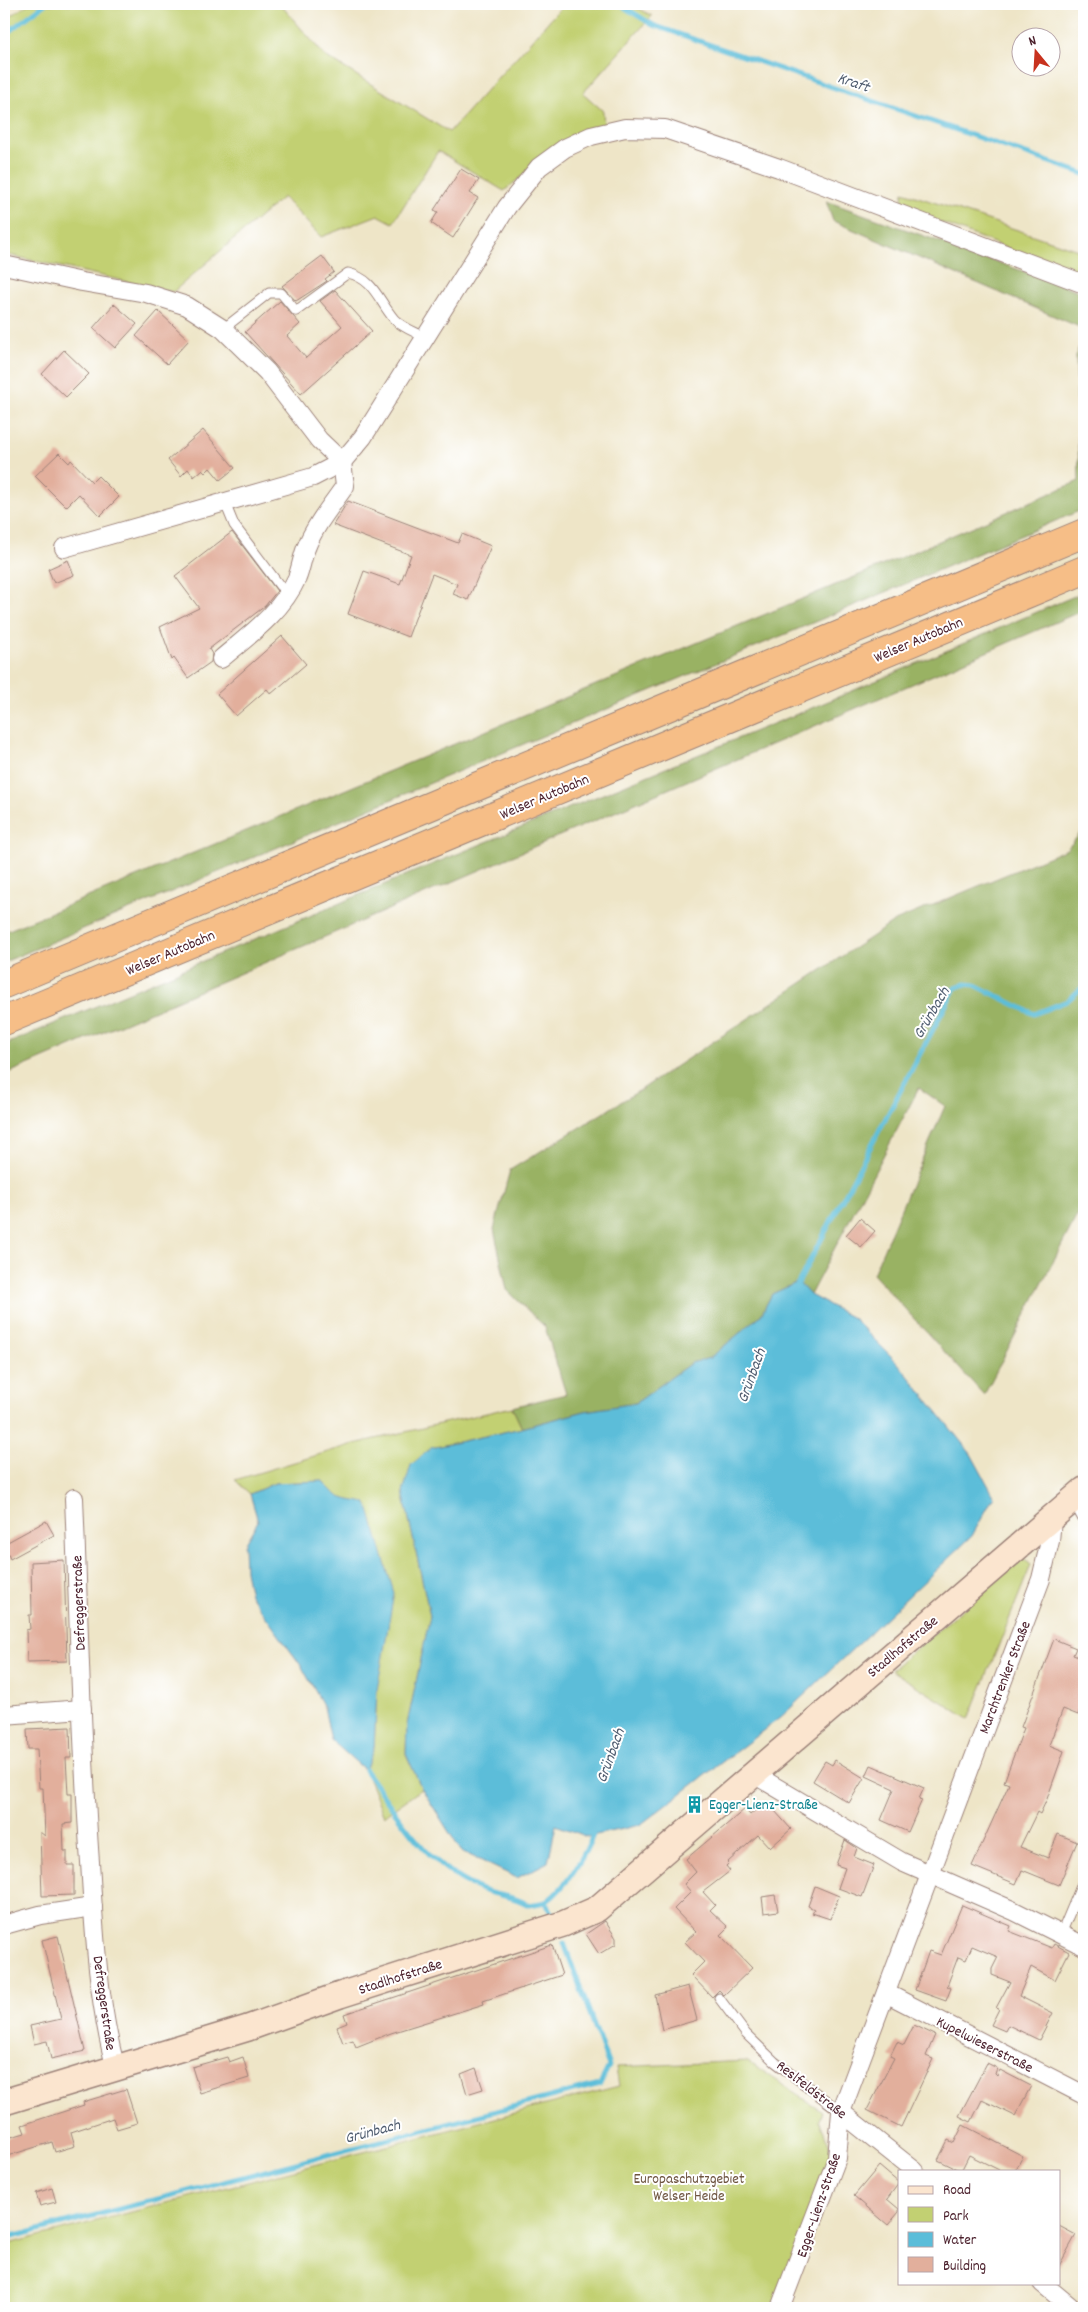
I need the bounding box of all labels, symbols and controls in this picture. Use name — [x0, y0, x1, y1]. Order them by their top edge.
north arrow — [1010, 28, 1060, 78]
text: N — [1026, 31, 1039, 52]
water label: Kraft — [834, 67, 874, 100]
street label: Welser Autobahn — [871, 612, 967, 670]
street label: Welser Autobahn — [497, 769, 593, 827]
street label: Welser Autobahn — [123, 925, 219, 983]
water label: Grünbach — [908, 982, 957, 1043]
water label: Grünbach — [732, 1345, 773, 1406]
street label: Defreggerstraße — [67, 1555, 93, 1651]
street label: Stadlhofstraße — [863, 1611, 944, 1684]
street label: Marchtrenker Straße — [974, 1618, 1038, 1737]
water label: Grünbach — [591, 1725, 632, 1786]
building icon: Egger-Lienz-Straße — [685, 1794, 705, 1814]
place label: Egger-Lienz-Straße — [709, 1795, 818, 1817]
street label: Stadlhofstraße — [356, 1954, 446, 2002]
street label: Defreggerstraße — [85, 1955, 121, 2052]
street label: Kupelwieserstraße — [932, 2012, 1037, 2080]
street label: Reslfeldstraße — [771, 2056, 851, 2125]
water label: Grünbach — [342, 2114, 404, 2151]
street label: Egger-Lienz-Straße — [792, 2150, 848, 2261]
park label: Europaschutzgebiet Welser Heide — [634, 2169, 745, 2208]
legend — [898, 2170, 1060, 2284]
text: Road — [943, 2180, 971, 2202]
text: Park — [943, 2206, 969, 2228]
text: Water — [943, 2230, 977, 2252]
text: Building — [943, 2256, 986, 2278]

